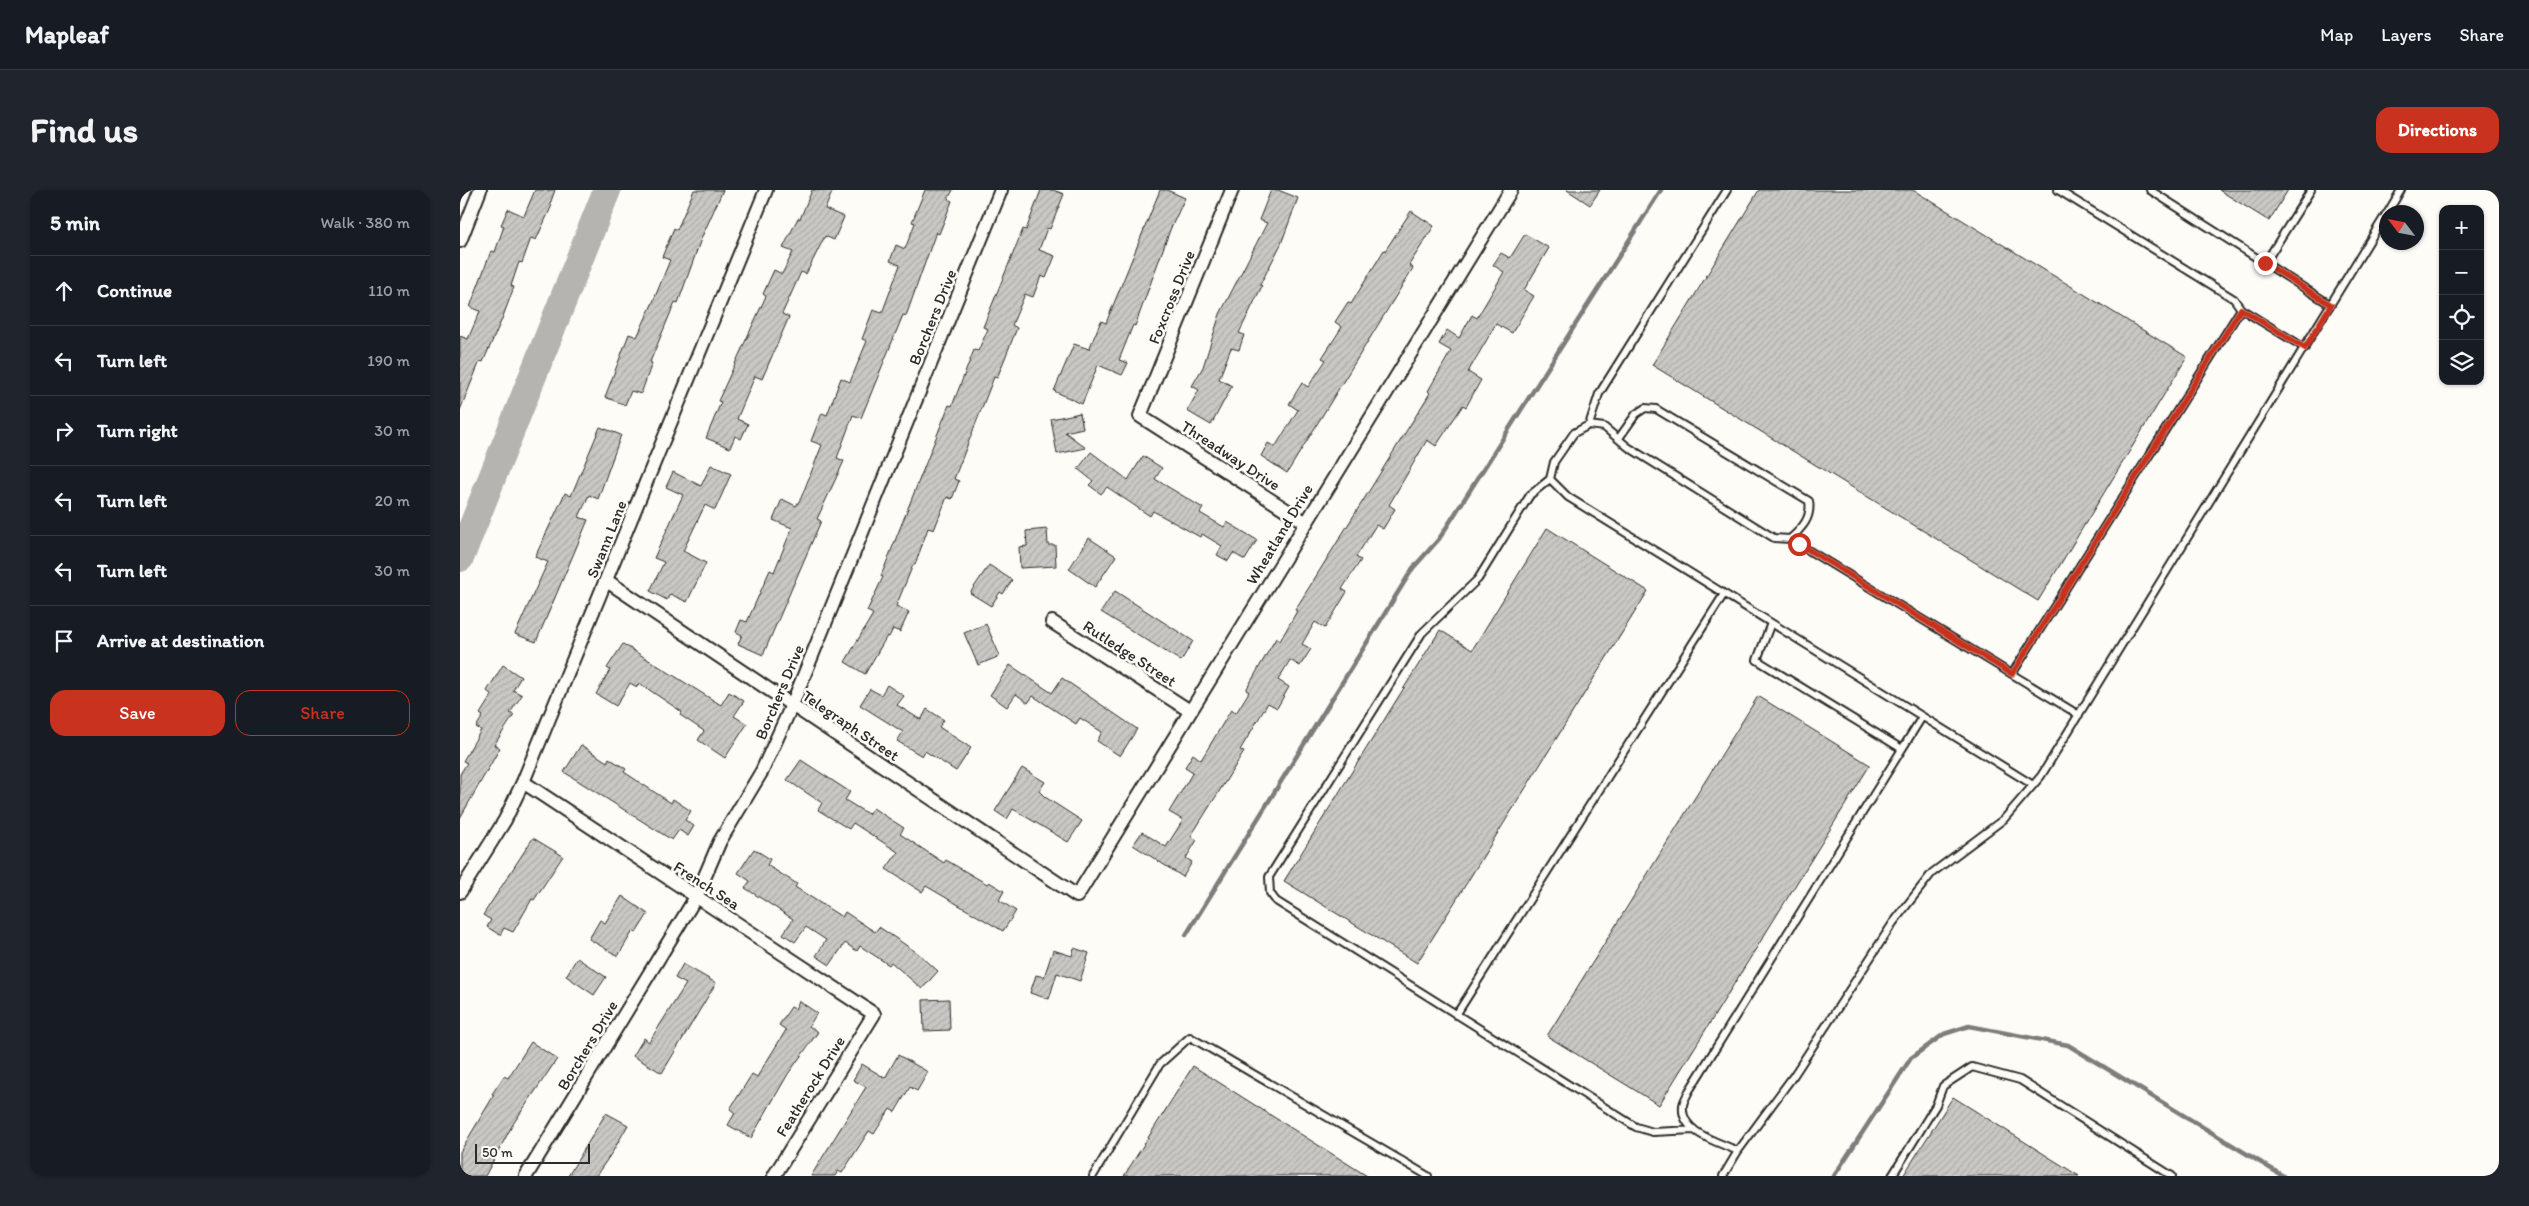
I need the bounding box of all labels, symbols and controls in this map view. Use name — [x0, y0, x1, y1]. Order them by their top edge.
text: Mapleaf — [25, 20, 109, 49]
text: Map — [2320, 24, 2353, 46]
text: Layers — [2381, 24, 2431, 46]
text: Share — [2459, 24, 2504, 46]
button: Directions — [2376, 107, 2499, 153]
text: Find us — [30, 109, 138, 151]
north arrow — [2379, 205, 2424, 250]
map controls — [2439, 205, 2484, 385]
button: + — [2439, 205, 2484, 250]
text: 5 min — [50, 210, 100, 235]
text: Walk · 380 m — [320, 213, 410, 232]
street label: Foxcross Drive — [1144, 248, 1199, 347]
button: − — [2439, 250, 2484, 295]
route end — [2254, 252, 2277, 275]
street label: Borchers Drive — [905, 267, 960, 368]
icon: ahead — [50, 277, 78, 305]
text: Continue — [97, 279, 172, 302]
text: 110 m — [368, 281, 410, 300]
button: locate — [2439, 295, 2484, 340]
button: layers — [2439, 340, 2484, 385]
icon: left — [50, 347, 78, 375]
text: Turn left — [97, 349, 167, 372]
text: 190 m — [367, 351, 410, 370]
street label: Threadway Drive — [1178, 416, 1284, 494]
icon: right — [50, 417, 78, 445]
text: Turn right — [97, 419, 178, 442]
text: 30 m — [374, 421, 410, 440]
street label: Wheatland Drive — [1242, 481, 1317, 588]
icon: left — [50, 487, 78, 515]
text: Turn left — [97, 489, 167, 512]
text: 20 m — [375, 491, 410, 510]
street label: Swann Lane — [582, 497, 631, 581]
route start — [1788, 533, 1811, 556]
icon: left — [50, 557, 78, 585]
text: Turn left — [97, 559, 167, 582]
text: 30 m — [374, 561, 410, 580]
street label: Rutledge Street — [1079, 616, 1180, 691]
icon: arrive — [50, 627, 78, 655]
text: Arrive at destination — [97, 629, 264, 652]
street label: Borchers Drive — [751, 642, 808, 743]
street label: Telegraph Street — [799, 686, 903, 765]
button: Save — [50, 690, 225, 736]
button: Share — [235, 690, 410, 736]
street label: French Sea — [670, 857, 744, 914]
street label: Borchers Drive — [553, 997, 622, 1094]
street label: Featherock Drive — [772, 1032, 849, 1140]
scale bar — [475, 1141, 590, 1164]
text: 50 m — [482, 1144, 513, 1161]

